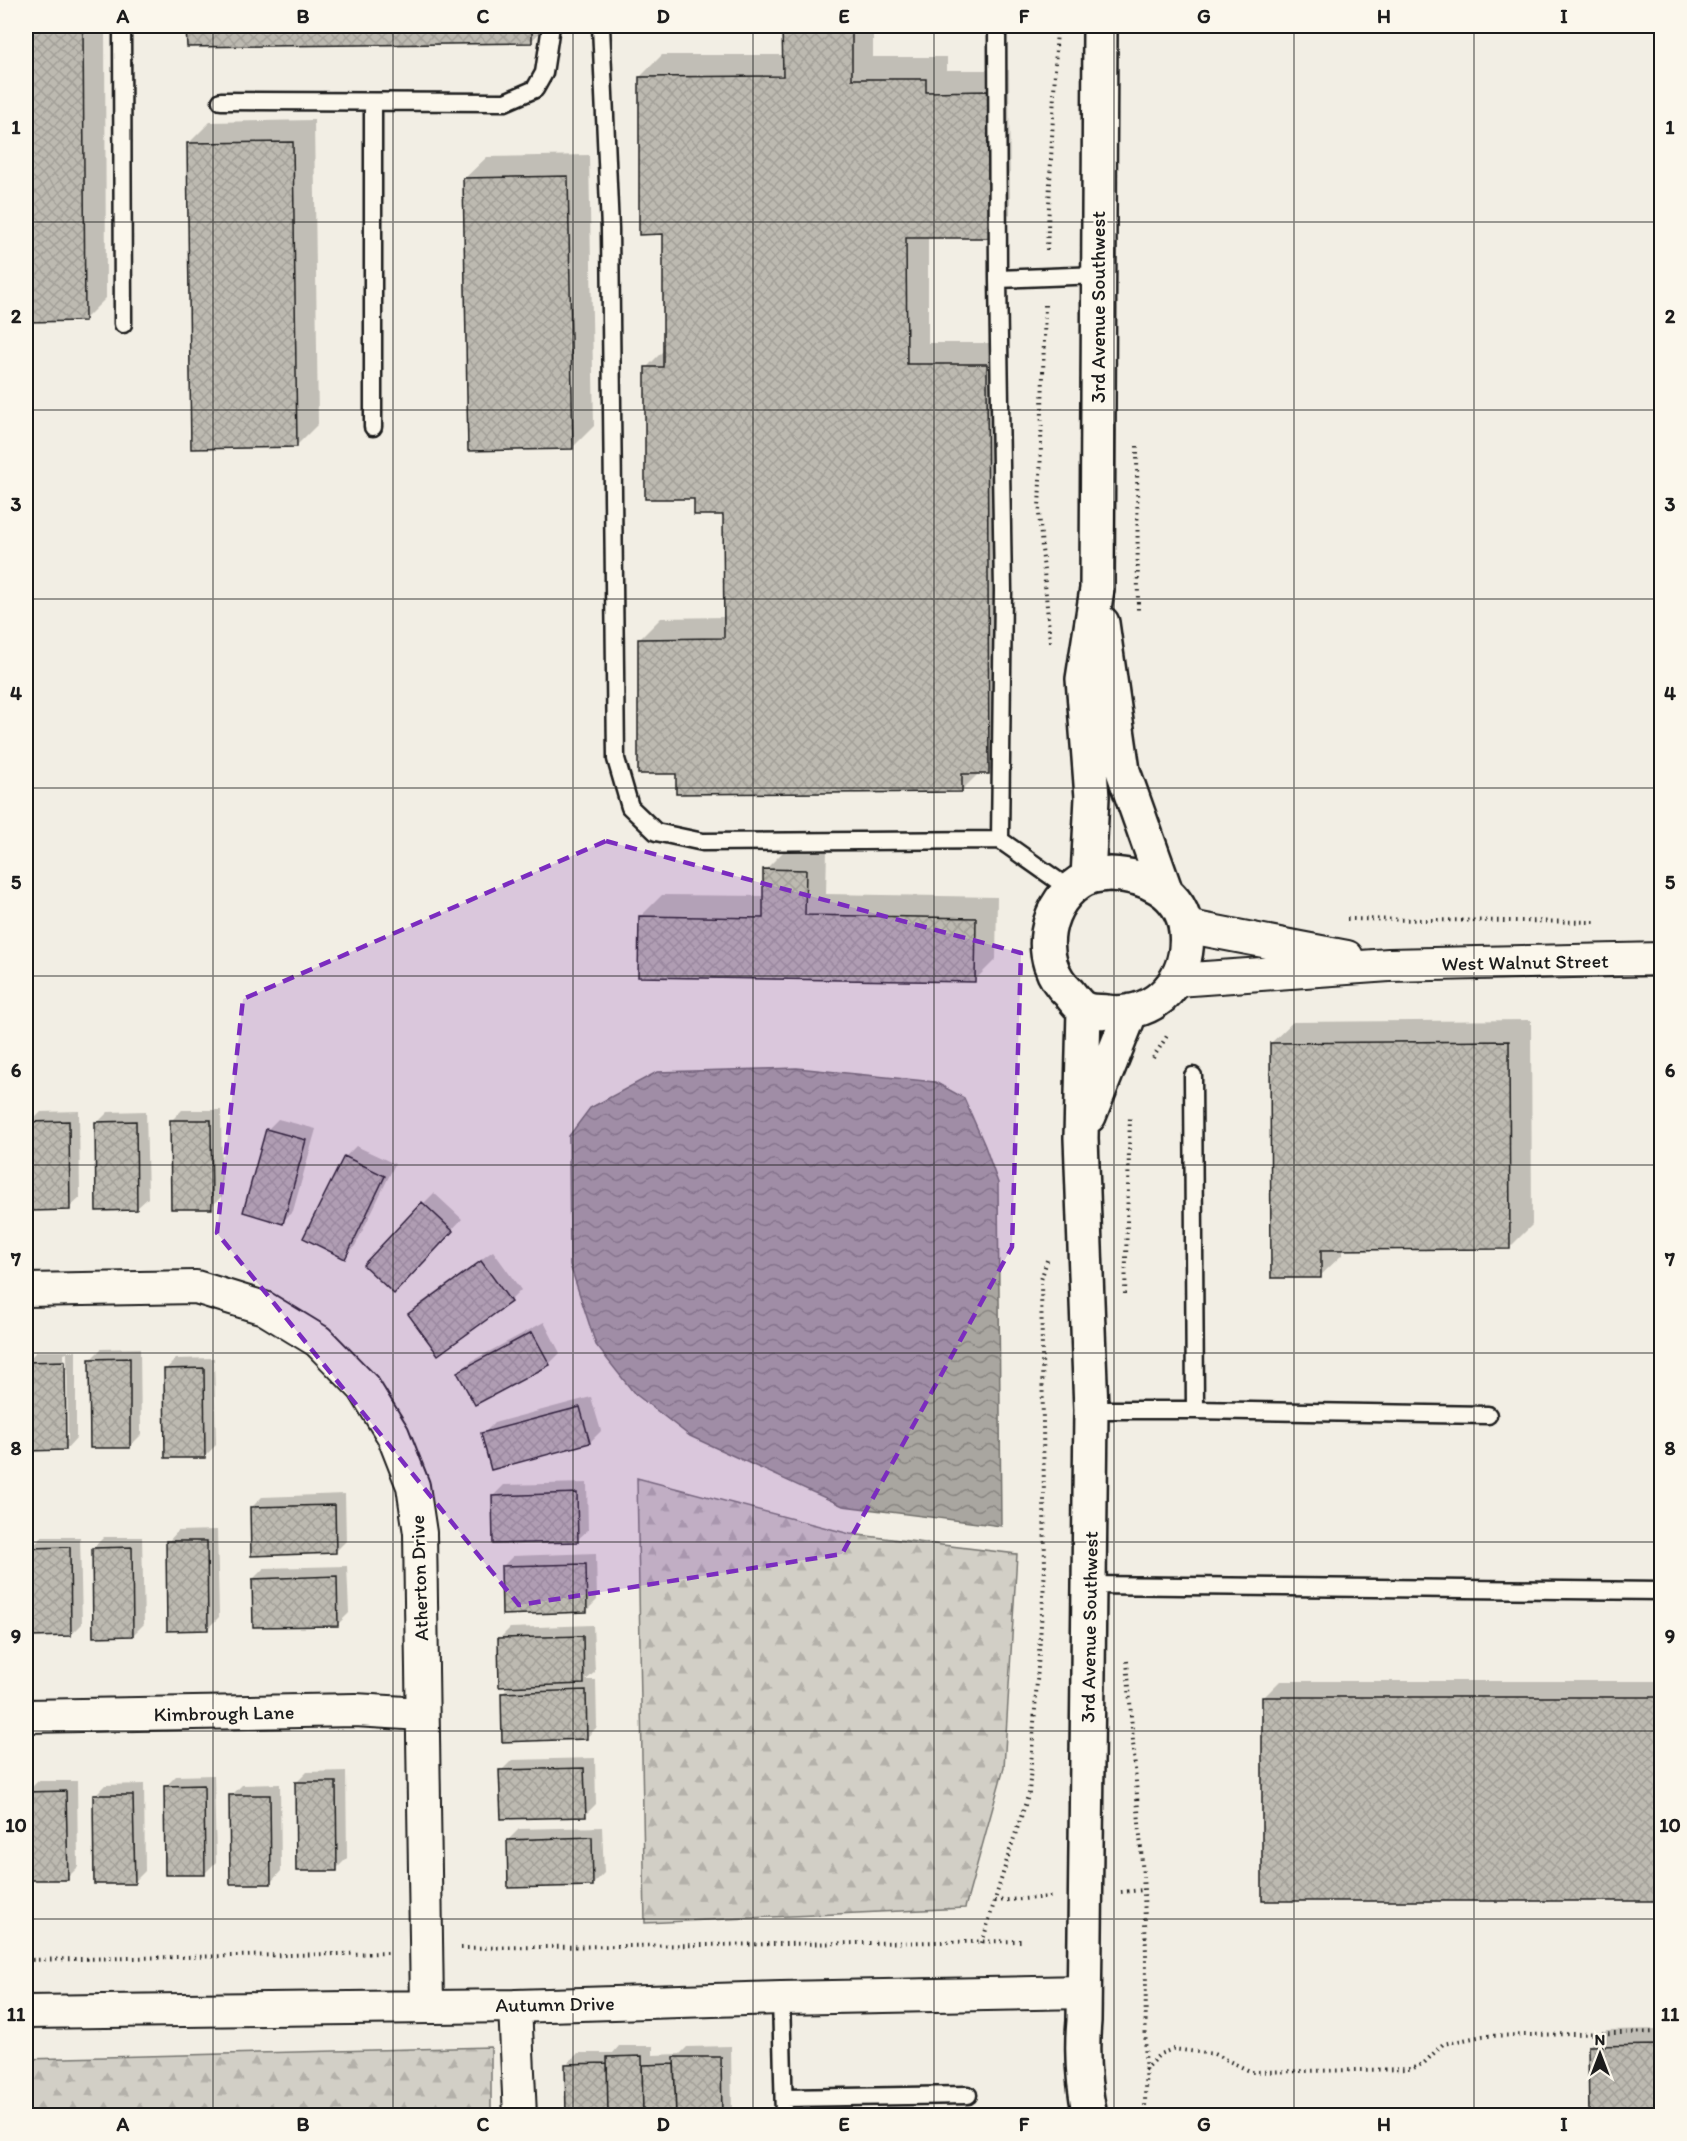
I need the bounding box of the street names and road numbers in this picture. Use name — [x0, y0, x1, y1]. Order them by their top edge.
street label: 3rd Avenue Southwest — [1086, 211, 1110, 403]
street label: West Walnut Street — [1441, 949, 1609, 975]
street label: Atherton Drive — [405, 1515, 433, 1641]
street label: 3rd Avenue Southwest — [1075, 1530, 1103, 1723]
street label: Kimbrough Lane — [153, 1700, 295, 1726]
street label: Autumn Drive — [495, 1991, 615, 2017]

